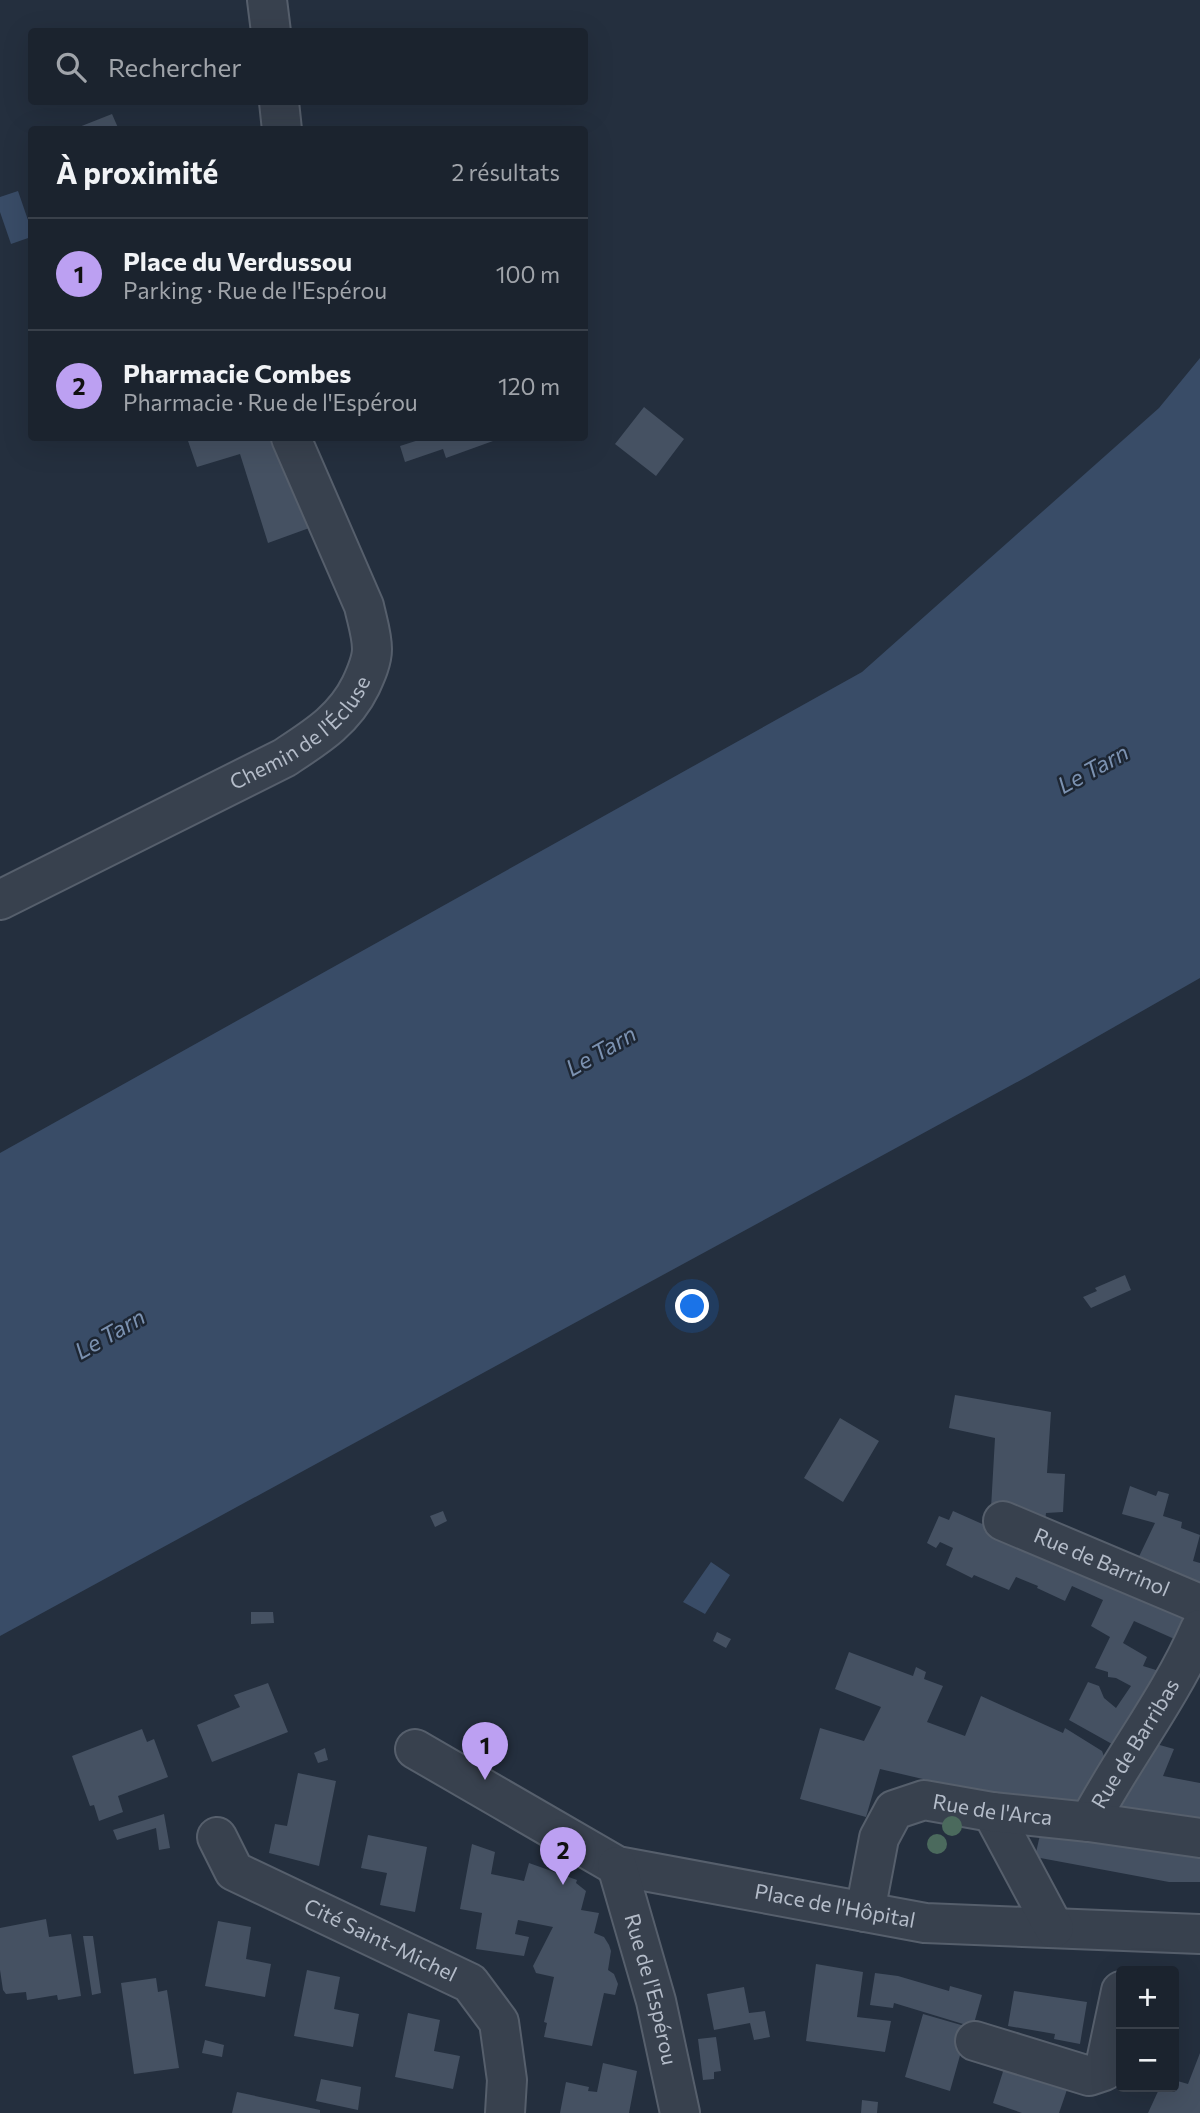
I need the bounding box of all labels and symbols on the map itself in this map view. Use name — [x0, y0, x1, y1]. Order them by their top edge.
street label: Chemin de l'Écluse — [225, 672, 374, 794]
water label: Le Tarn — [1052, 737, 1133, 799]
water label: Le Tarn — [560, 1019, 641, 1081]
your location — [675, 1289, 709, 1323]
water label: Le Tarn — [69, 1302, 150, 1364]
street label: Rue de Barrinol — [1031, 1522, 1174, 1601]
street label: Rue de Barribas — [1085, 1674, 1184, 1812]
pin: 1 — [462, 1722, 508, 1780]
street label: Rue de l'Arca — [931, 1788, 1054, 1829]
pin: 2 — [540, 1827, 586, 1885]
street label: Place de l'Hôpital — [753, 1878, 918, 1932]
street label: Cité Saint-Michel — [301, 1892, 461, 1986]
street label: Rue de l'Espérou — [620, 1910, 683, 2067]

